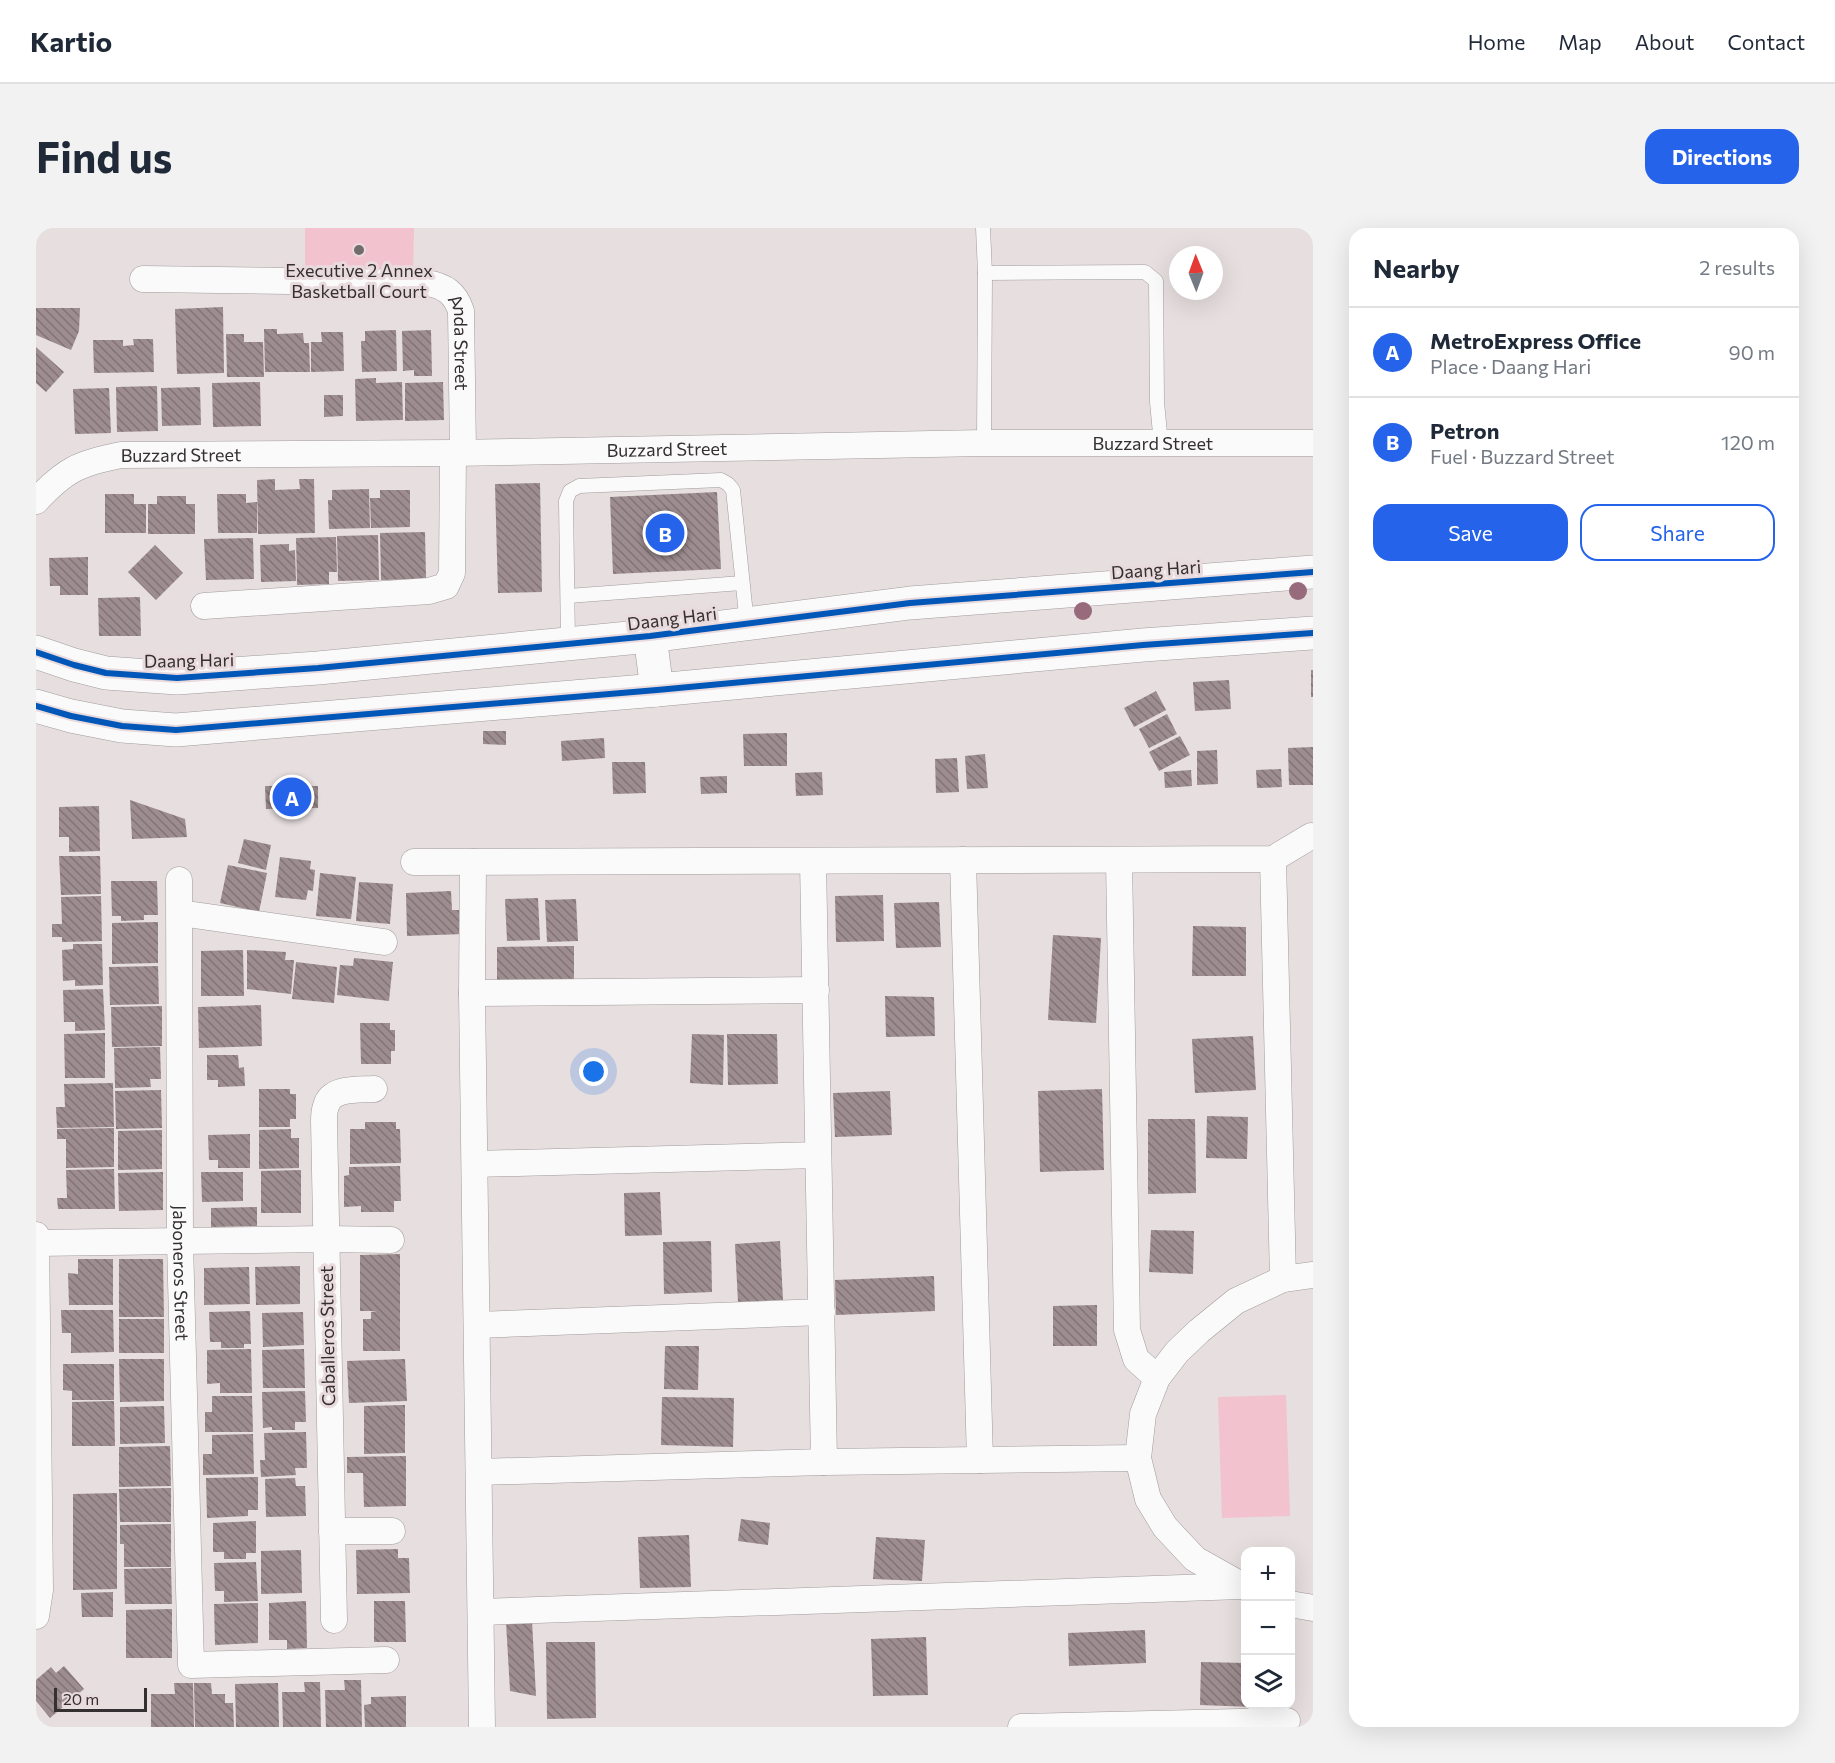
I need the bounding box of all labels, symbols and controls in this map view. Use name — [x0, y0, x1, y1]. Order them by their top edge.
text: Kartio — [30, 24, 112, 58]
text: Home — [1468, 29, 1525, 54]
text: Map — [1558, 29, 1602, 54]
text: About — [1635, 29, 1694, 54]
text: Contact — [1727, 29, 1805, 54]
button: Directions — [1645, 129, 1799, 184]
text: Find us — [36, 130, 172, 182]
marker: Executive 2 Annex Basketball Court — [352, 243, 366, 257]
north arrow — [1169, 246, 1223, 300]
text: Nearby — [1373, 252, 1460, 283]
text: 2 results — [1699, 255, 1775, 279]
place label: Executive 2 Annex Basketball Court — [285, 259, 433, 302]
street label: Anda Street — [444, 290, 473, 391]
text: MetroExpress Office — [1430, 327, 1641, 354]
text: A — [1385, 340, 1400, 364]
text: 90 m — [1729, 340, 1775, 364]
text: Place · Daang Hari — [1430, 354, 1591, 378]
text: Petron — [1430, 417, 1499, 444]
text: B — [1386, 430, 1399, 454]
text: 120 m — [1721, 430, 1775, 454]
street label: Buzzard Street — [1092, 432, 1213, 454]
street label: Buzzard Street — [606, 437, 727, 461]
street label: Buzzard Street — [121, 443, 241, 466]
text: Fuel · Buzzard Street — [1430, 444, 1614, 468]
button: Save — [1373, 504, 1568, 561]
button: Share — [1580, 504, 1775, 561]
pin: B — [646, 510, 684, 556]
street label: Daang Hari — [1110, 555, 1202, 583]
street label: Daang Hari — [626, 602, 718, 634]
street label: Daang Hari — [144, 648, 234, 672]
pin: A — [272, 774, 312, 820]
your location — [579, 1057, 608, 1086]
street label: Jaboneros Street — [169, 1205, 194, 1341]
street label: Caballeros Street — [315, 1266, 339, 1406]
map controls — [1241, 1547, 1295, 1709]
button: + — [1241, 1547, 1295, 1601]
button: − — [1241, 1601, 1295, 1655]
button: layers — [1241, 1655, 1295, 1709]
scale bar — [54, 1685, 147, 1712]
text: 20 m — [63, 1689, 99, 1708]

